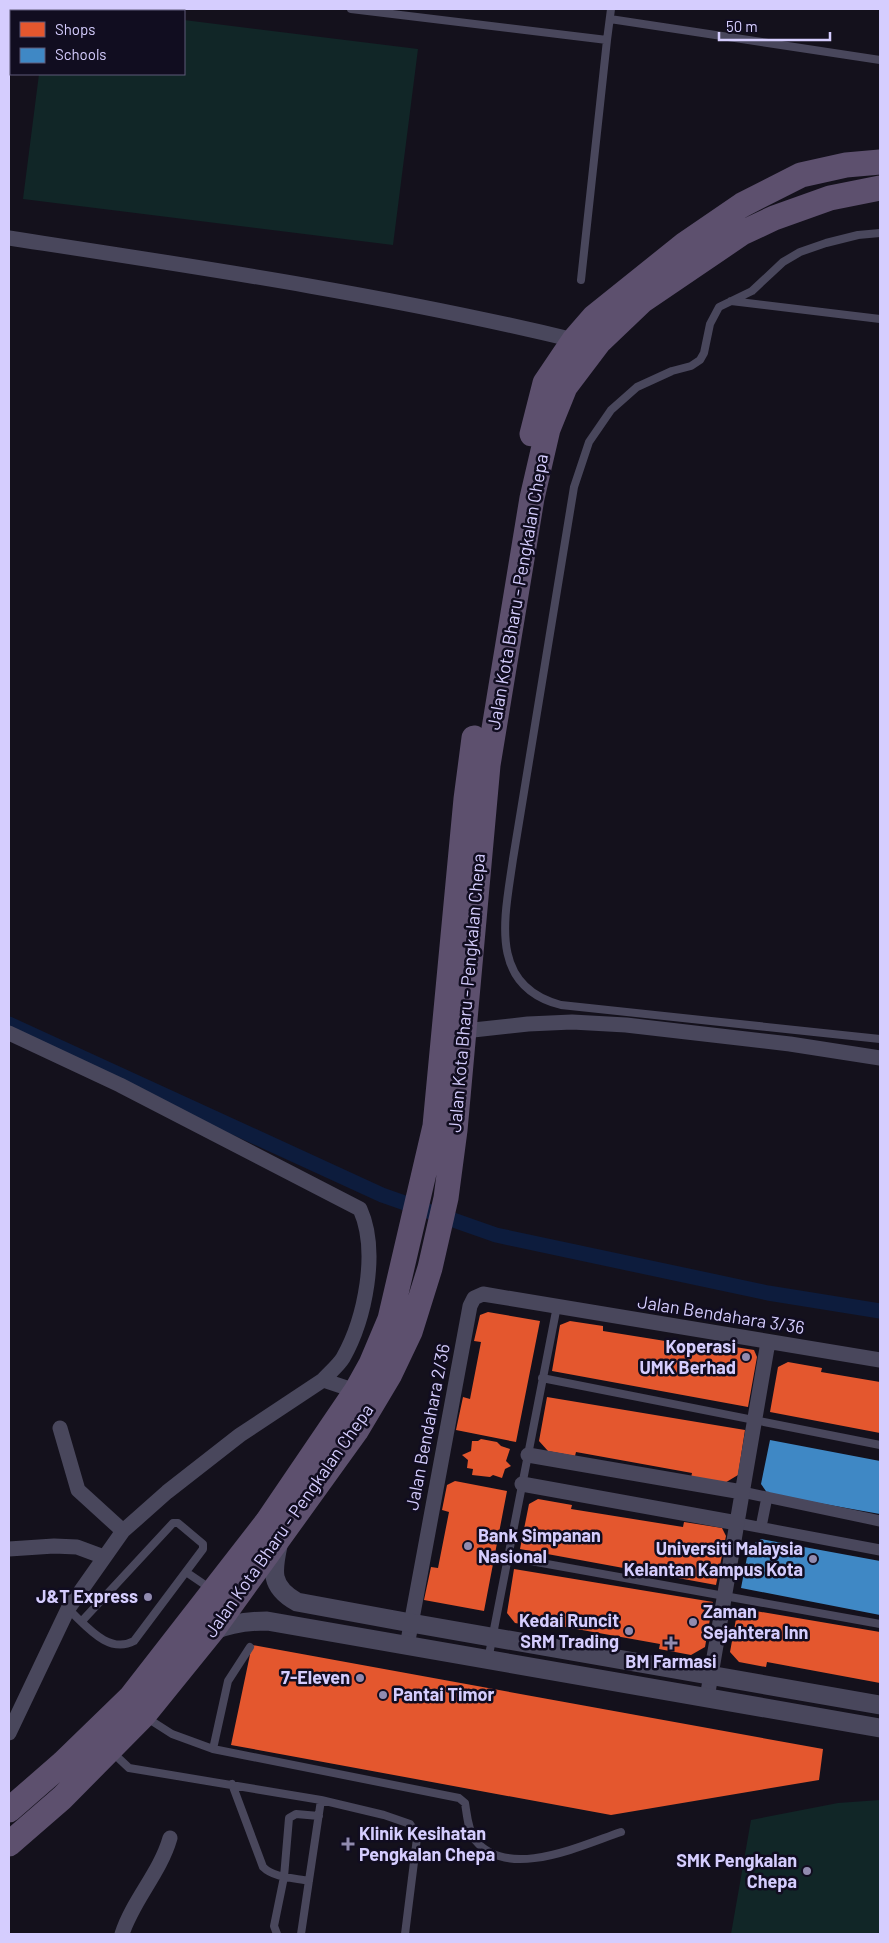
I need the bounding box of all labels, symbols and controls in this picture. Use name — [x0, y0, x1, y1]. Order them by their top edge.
legend — [10, 10, 185, 75]
scale bar — [719, 10, 830, 42]
text: 50 m — [726, 17, 758, 35]
text: Shops — [55, 20, 95, 38]
text: Schools — [55, 45, 107, 63]
street label: Jalan Kota Bharu - Pengkalan Chepa — [482, 452, 552, 732]
street label: Jalan Kota Bharu - Pengkalan Chepa — [443, 853, 489, 1133]
street label: Jalan Bendahara 3/36 — [636, 1290, 806, 1338]
place label: Koperasi UMK Berhad — [640, 1335, 736, 1378]
street label: Jalan Bendahara 2/36 — [400, 1342, 454, 1512]
marker: Koperasi UMK Berhad — [740, 1351, 752, 1363]
street label: Jalan Kota Bharu - Pengkalan Chepa — [199, 1399, 377, 1641]
place label: Bank Simpanan Nasional — [478, 1524, 601, 1567]
place label: Universiti Malaysia Kelantan Kampus Kota — [624, 1537, 803, 1580]
marker: Bank Simpanan Nasional — [462, 1540, 474, 1552]
marker: Universiti Malaysia Kelantan Kampus Kota — [807, 1553, 819, 1565]
place label: J&T Express — [36, 1585, 138, 1607]
marker: J&T Express — [142, 1591, 154, 1603]
place label: Zaman Sejahtera Inn — [703, 1600, 808, 1643]
place label: Kedai Runcit SRM Trading — [519, 1609, 619, 1652]
marker: Zaman Sejahtera Inn — [687, 1616, 699, 1628]
marker: Kedai Runcit SRM Trading — [623, 1625, 635, 1637]
marker: BM Farmasi — [665, 1637, 677, 1649]
place label: BM Farmasi — [625, 1650, 717, 1672]
place label: 7-Eleven — [281, 1666, 350, 1688]
marker: 7-Eleven — [354, 1672, 366, 1684]
place label: Pantai Timor — [393, 1683, 495, 1705]
marker: Pantai Timor — [377, 1689, 389, 1701]
place label: Klinik Kesihatan Pengkalan Chepa — [359, 1822, 495, 1865]
marker: Klinik Kesihatan Pengkalan Chepa — [341, 1837, 355, 1851]
place label: SMK Pengkalan Chepa — [676, 1849, 797, 1892]
marker: SMK Pengkalan Chepa — [801, 1865, 813, 1877]

